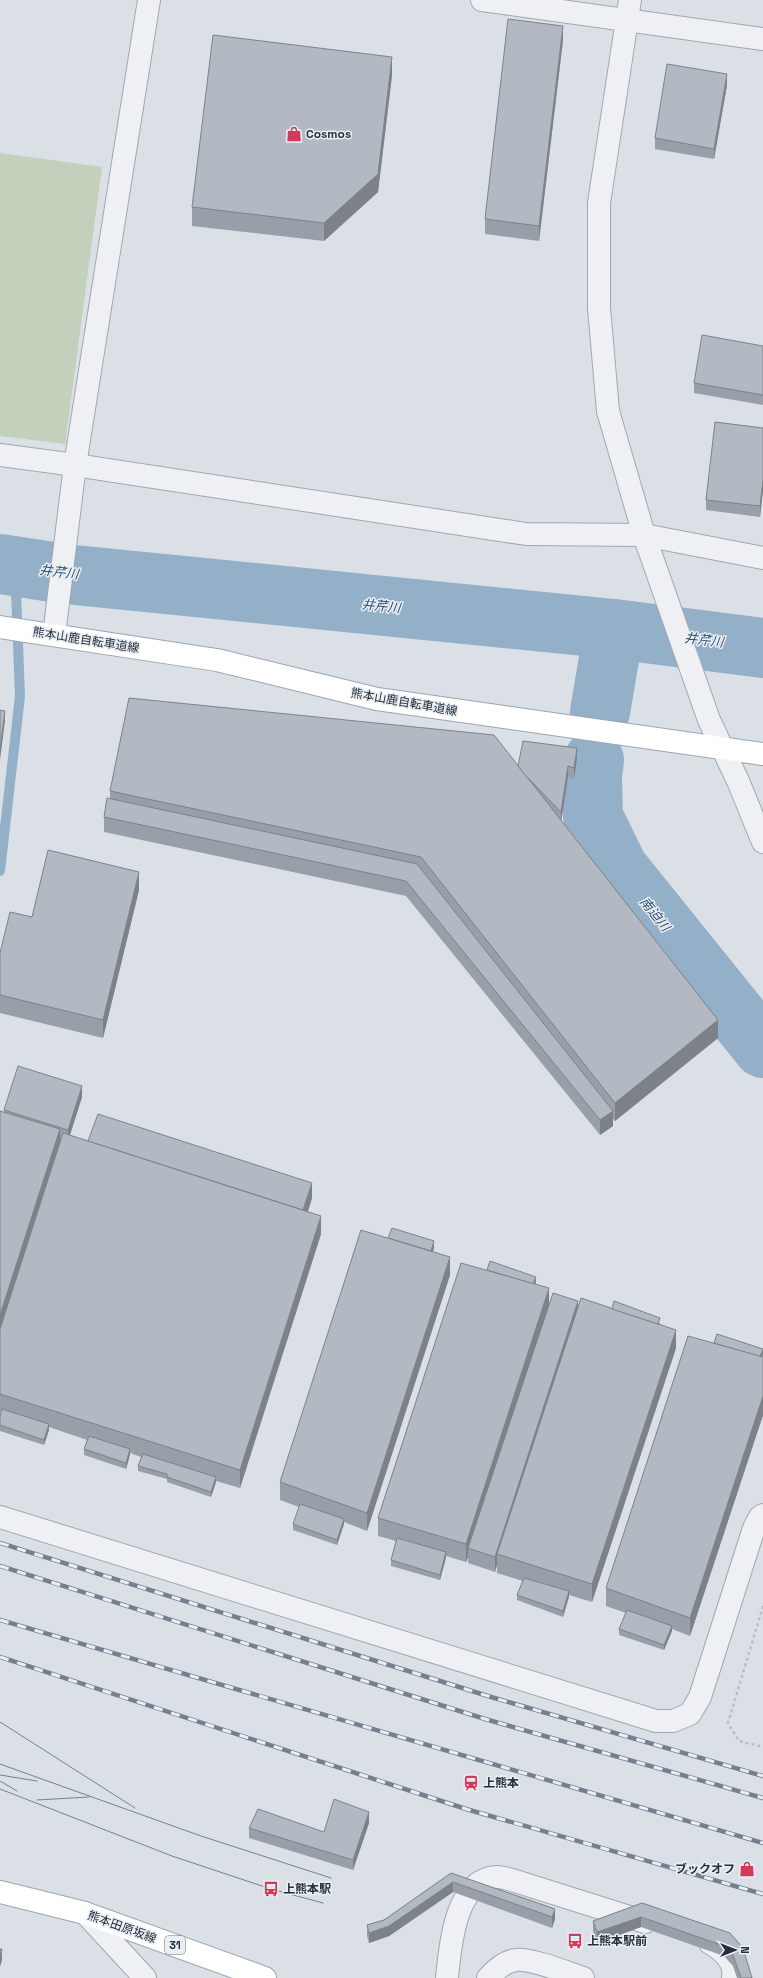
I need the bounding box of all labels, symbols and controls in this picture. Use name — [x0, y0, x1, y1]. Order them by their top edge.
shop icon: Cosmos — [285, 125, 303, 143]
place label: Cosmos — [306, 126, 351, 142]
water label: 井芹川 — [39, 561, 81, 583]
water label: 井芹川 — [361, 596, 403, 617]
street label: 熊本山鹿自転車道線 — [31, 624, 141, 656]
water label: 井芹川 — [684, 629, 726, 651]
street label: 熊本山鹿自転車道線 — [349, 685, 459, 719]
water label: 南迫川 — [636, 893, 675, 936]
station icon: 上熊本 — [462, 1774, 480, 1792]
place label: 上熊本 — [483, 1775, 519, 1791]
shop icon: ブックオフ — [738, 1860, 756, 1878]
place label: ブックオフ — [675, 1861, 735, 1877]
bus stop icon: 上熊本駅 — [262, 1880, 280, 1898]
place label: 上熊本駅 — [283, 1881, 331, 1897]
street label: 熊本田原坂線 — [85, 1907, 159, 1947]
north arrow — [715, 1930, 755, 1970]
bus stop icon: 上熊本駅前 — [566, 1932, 584, 1950]
place label: 上熊本駅前 — [587, 1933, 647, 1949]
road number: 31 — [165, 1936, 185, 1954]
text: N — [738, 1946, 752, 1954]

